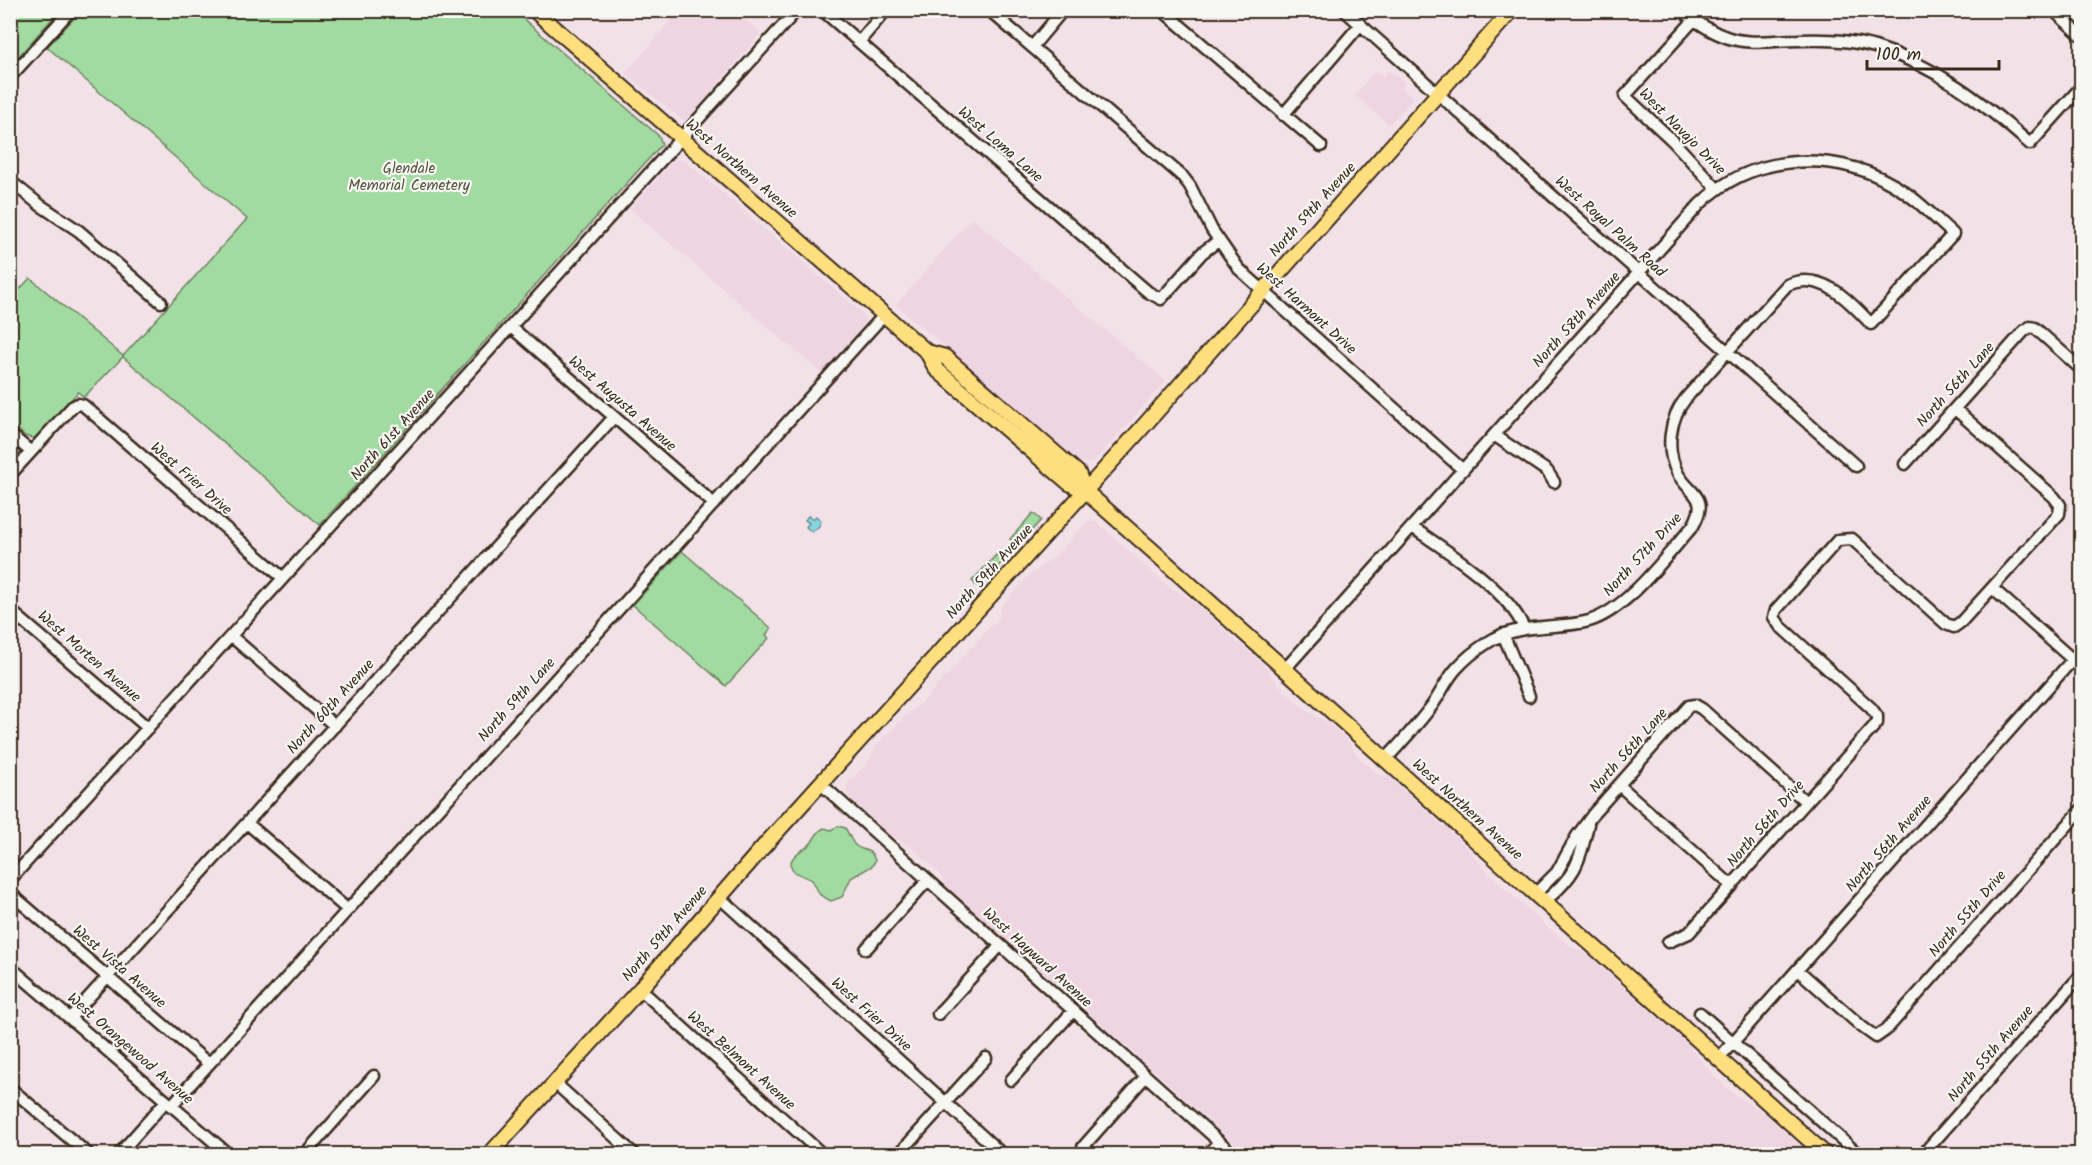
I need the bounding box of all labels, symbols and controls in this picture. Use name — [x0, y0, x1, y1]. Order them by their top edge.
scale bar — [1867, 33, 1999, 71]
text: 100 m — [1876, 41, 1921, 70]
street label: West Navajo Drive — [1633, 83, 1731, 181]
street label: West Loma Lane — [952, 101, 1048, 189]
street label: West Northern Avenue — [679, 113, 803, 225]
park label: Glendale Memorial Cemetery — [348, 157, 471, 198]
street label: North 59th Avenue — [1264, 157, 1363, 263]
street label: West Royal Palm Road — [1549, 170, 1672, 284]
street label: West Harmont Drive — [1250, 257, 1362, 361]
street label: North 58th Avenue — [1527, 266, 1627, 374]
street label: North 56th Lane — [1911, 337, 2001, 433]
street label: West Augusta Avenue — [563, 350, 682, 458]
street label: North 61st Avenue — [345, 383, 441, 487]
street label: West Frier Drive — [145, 436, 238, 522]
street label: North 57th Drive — [1597, 507, 1689, 603]
street label: North 59th Avenue — [941, 519, 1040, 625]
street label: West Morten Avenue — [32, 605, 146, 709]
street label: North 59th Lane — [472, 652, 562, 748]
street label: North 60th Avenue — [281, 654, 381, 760]
street label: North 56th Lane — [1584, 703, 1674, 799]
street label: West Northern Avenue — [1406, 753, 1528, 867]
street label: North 56th Drive — [1721, 775, 1811, 873]
street label: North 56th Avenue — [1840, 790, 1938, 898]
street label: North 55th Drive — [1923, 865, 2013, 963]
street label: North 59th Avenue — [616, 880, 714, 988]
street label: West Hayward Avenue — [977, 902, 1097, 1014]
street label: West Vista Avenue — [67, 919, 171, 1015]
street label: West Frier Drive — [825, 972, 917, 1058]
street label: West Orangewood Avenue — [61, 987, 199, 1111]
street label: North 55th Avenue — [1942, 1000, 2040, 1108]
street label: West Belmont Avenue — [681, 1005, 801, 1117]

